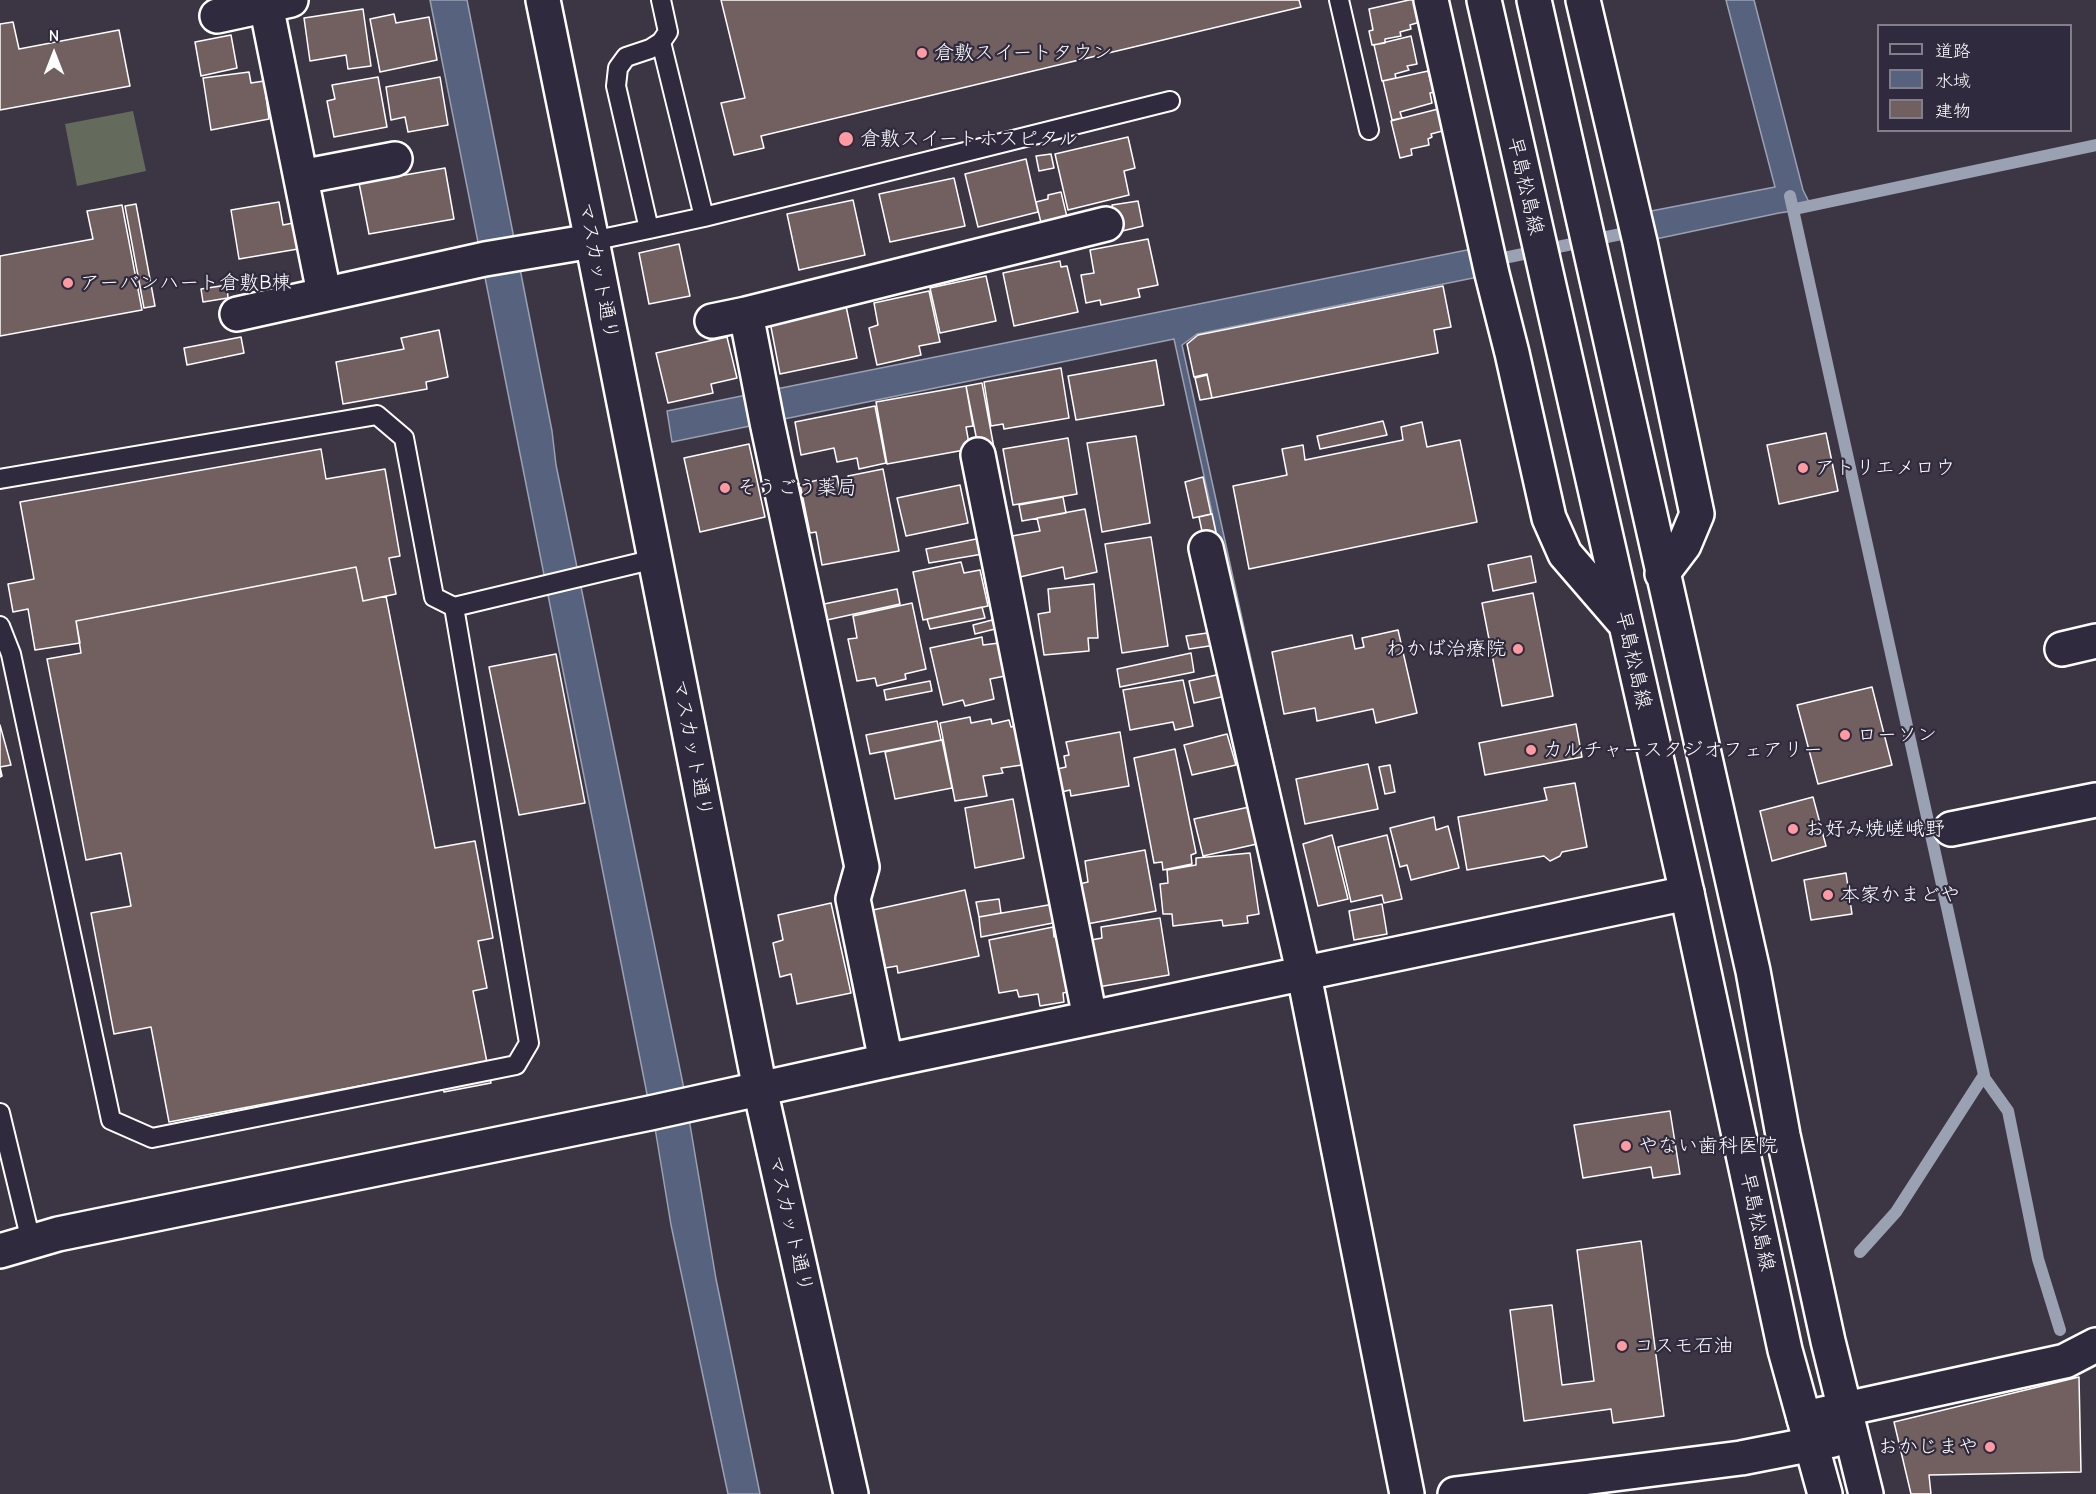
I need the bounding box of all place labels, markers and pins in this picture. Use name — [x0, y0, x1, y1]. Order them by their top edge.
place label: 倉敷スイートタウン — [934, 41, 1112, 65]
marker: 倉敷スイートタウン — [915, 46, 929, 60]
place label: 倉敷スイートホスピタル — [860, 127, 1078, 151]
marker: 倉敷スイートホスピタル — [837, 130, 855, 148]
place label: アーバンハート倉敷B棟 — [80, 271, 292, 295]
marker: アーバンハート倉敷B棟 — [61, 276, 75, 290]
place label: アトリエメロウ — [1815, 456, 1955, 480]
marker: アトリエメロウ — [1796, 461, 1810, 475]
place label: そうごう薬局 — [737, 476, 857, 500]
marker: そうごう薬局 — [718, 481, 732, 495]
place label: わかば治療院 — [1386, 637, 1506, 661]
marker: わかば治療院 — [1511, 642, 1525, 656]
place label: ローソン — [1857, 723, 1937, 747]
marker: ローソン — [1838, 728, 1852, 742]
place label: カルチャースタジオフェアリー — [1543, 738, 1823, 762]
marker: カルチャースタジオフェアリー — [1524, 743, 1538, 757]
place label: お好み焼嵯峨野 — [1805, 817, 1945, 841]
marker: お好み焼嵯峨野 — [1786, 822, 1800, 836]
place label: 本家かまどや — [1840, 883, 1960, 907]
marker: 本家かまどや — [1821, 888, 1835, 902]
place label: やない歯科医院 — [1638, 1134, 1778, 1158]
marker: やない歯科医院 — [1619, 1139, 1633, 1153]
place label: コスモ石油 — [1634, 1334, 1734, 1358]
marker: コスモ石油 — [1615, 1339, 1629, 1353]
place label: おかじまや — [1878, 1435, 1978, 1459]
marker: おかじまや — [1983, 1440, 1997, 1454]

